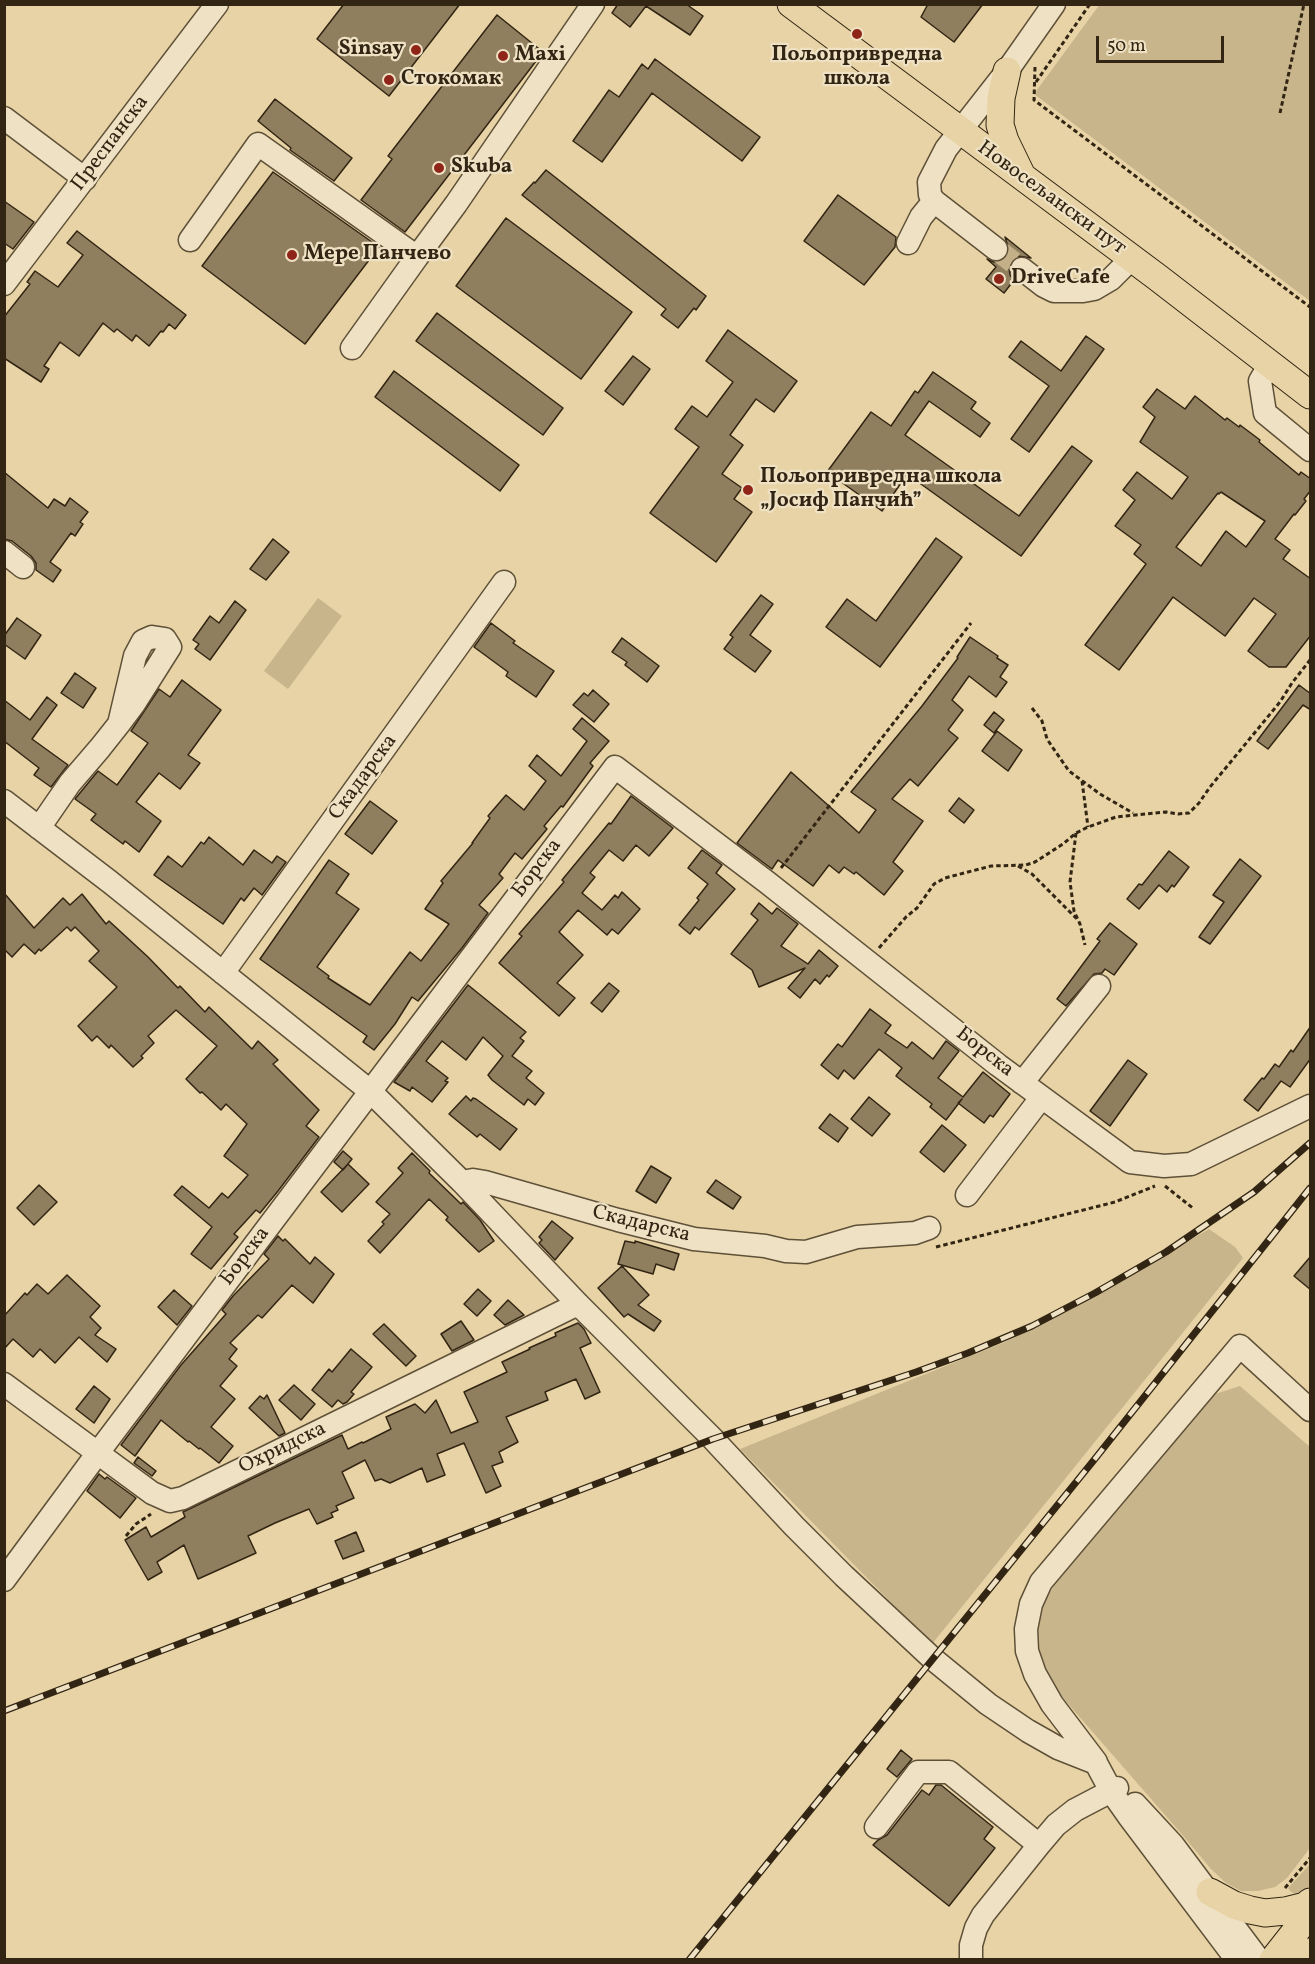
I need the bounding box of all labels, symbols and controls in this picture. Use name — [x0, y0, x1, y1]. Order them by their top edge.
scale bar — [1099, 24, 1226, 62]
marker: Пољопривредна школа — [850, 27, 864, 41]
text: 50 m — [1107, 34, 1146, 59]
place label: Sinsay — [339, 37, 404, 63]
marker: Sinsay — [409, 43, 423, 57]
place label: Maxi — [515, 43, 566, 69]
place label: Пољопривредна школа — [771, 43, 943, 93]
marker: Maxi — [496, 49, 510, 63]
place label: Стокомак — [401, 67, 501, 93]
marker: Стокомак — [382, 73, 396, 87]
street label: Преспанска — [67, 91, 155, 197]
street label: Новосељански пут — [971, 136, 1131, 262]
place label: Skuba — [451, 155, 512, 181]
marker: Skuba — [432, 161, 446, 175]
place label: Мере Панчево — [304, 242, 451, 268]
marker: Мере Панчево — [285, 248, 299, 262]
place label: DriveCafe — [1011, 266, 1110, 292]
marker: DriveCafe — [992, 272, 1006, 286]
place label: Пољопривредна школа „Јосиф Панчић” — [760, 465, 1002, 515]
marker: Пољопривредна школа „Јосиф Панчић” — [741, 483, 755, 497]
street label: Скадарска — [324, 730, 404, 826]
street label: Борска — [508, 835, 568, 903]
street label: Борска — [950, 1022, 1018, 1084]
street label: Скадарска — [589, 1201, 693, 1249]
street label: Борска — [216, 1223, 276, 1291]
street label: Охридска — [235, 1417, 331, 1481]

